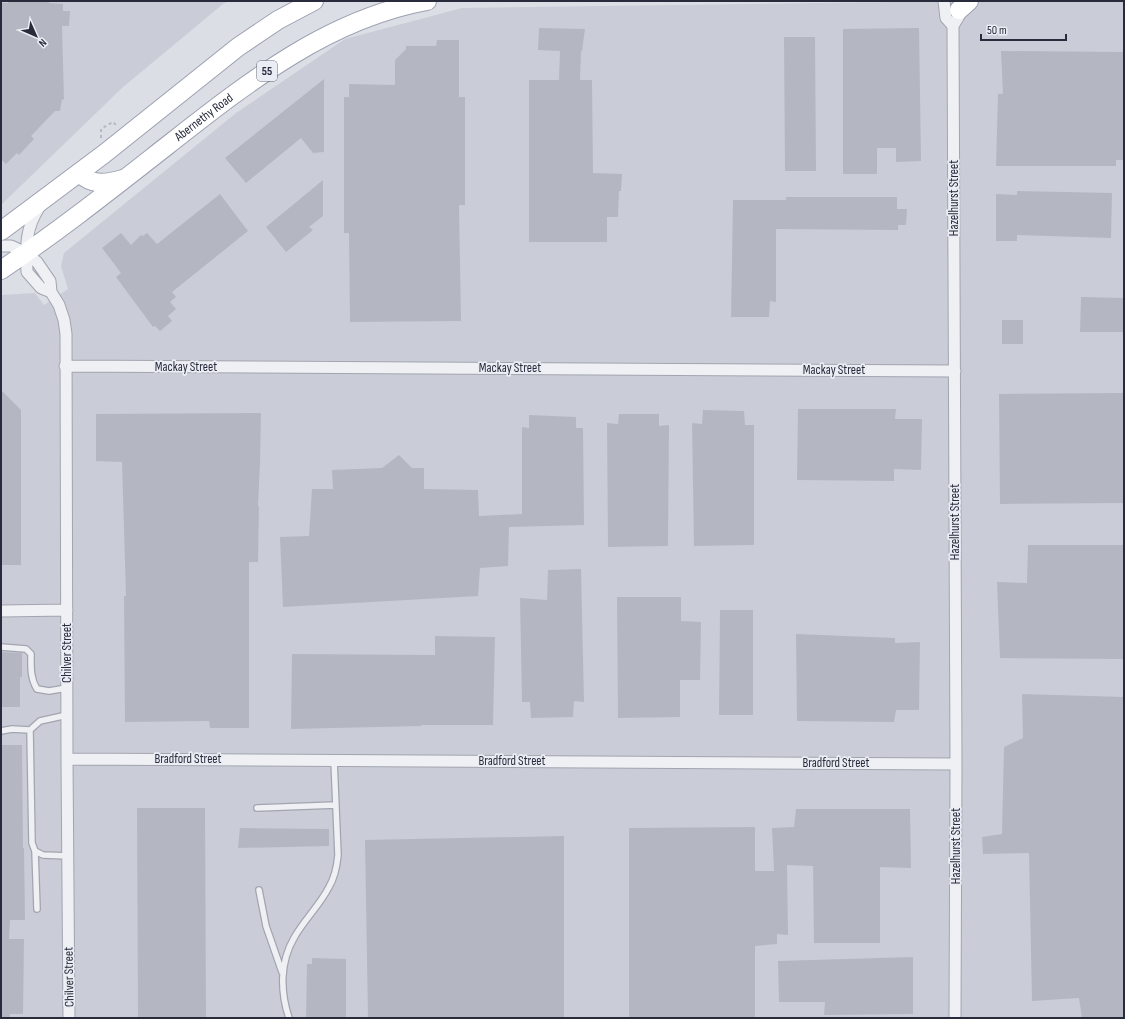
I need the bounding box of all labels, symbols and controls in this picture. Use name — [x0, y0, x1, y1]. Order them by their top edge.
north arrow — [16, 16, 56, 56]
scale bar — [981, 16, 1066, 42]
text: 50 m — [987, 23, 1007, 38]
text: N — [36, 36, 49, 49]
road number: 55 — [257, 61, 277, 81]
street label: Abernethy Road — [171, 90, 236, 145]
street label: Hazelhurst Street — [946, 160, 962, 236]
street label: Mackay Street — [155, 359, 217, 375]
street label: Mackay Street — [479, 360, 541, 376]
street label: Mackay Street — [803, 362, 865, 378]
street label: Hazelhurst Street — [947, 484, 963, 560]
street label: Chilver Street — [59, 623, 75, 683]
street label: Bradford Street — [154, 751, 222, 767]
street label: Bradford Street — [478, 753, 546, 769]
street label: Bradford Street — [802, 755, 870, 771]
street label: Hazelhurst Street — [948, 808, 964, 884]
street label: Chilver Street — [60, 947, 78, 1007]

